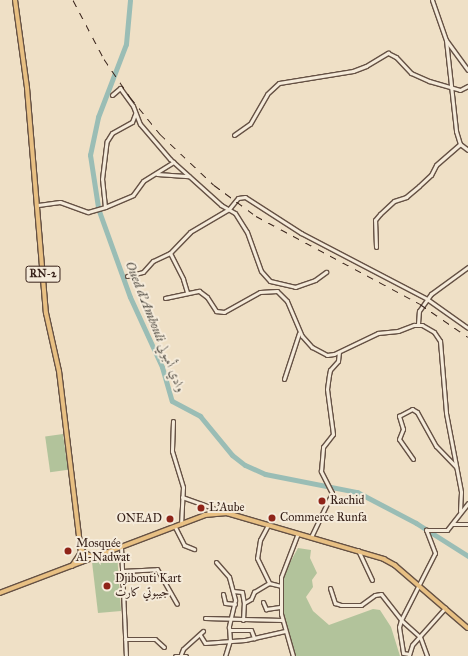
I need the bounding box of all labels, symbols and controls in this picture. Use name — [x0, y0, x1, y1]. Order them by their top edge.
water label: Oued d'Ambouli وادي أمبولي — [122, 259, 188, 395]
road number: RN-2 — [25, 265, 61, 283]
place label: Rachid — [330, 494, 365, 508]
marker: Rachid — [317, 496, 327, 506]
place label: L'Aube — [209, 501, 245, 515]
marker: L'Aube — [196, 503, 206, 513]
place label: Commerce Runfa — [280, 511, 367, 525]
place label: ONEAD — [117, 512, 162, 526]
marker: Commerce Runfa — [267, 513, 277, 523]
marker: ONEAD — [165, 514, 175, 524]
place label: Mosquée Al-Nadwat — [76, 537, 130, 565]
marker: Mosquée Al-Nadwat — [63, 546, 73, 556]
place label: Djibouti Kart جيبوتي كارت — [115, 572, 181, 600]
marker: Djibouti Kart جيبوتي كارت — [102, 581, 112, 591]

